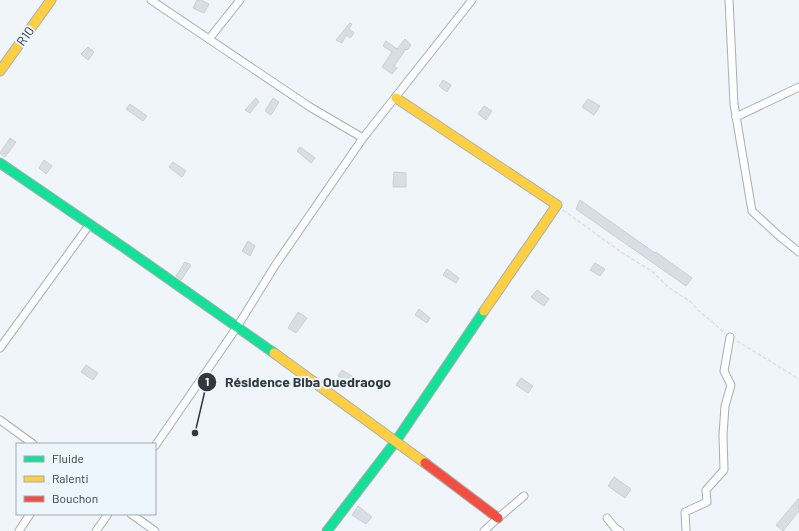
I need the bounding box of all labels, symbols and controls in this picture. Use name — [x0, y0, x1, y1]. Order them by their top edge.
street label: R10 — [13, 23, 37, 49]
callout: Résidence Biba Ouedraogo — [197, 369, 399, 395]
text: Résidence Biba Ouedraogo — [225, 373, 391, 390]
text: 1 — [205, 374, 209, 388]
legend — [16, 443, 156, 515]
text: Fluide — [52, 451, 84, 465]
text: Ralenti — [52, 471, 89, 485]
text: Bouchon — [52, 491, 98, 505]

